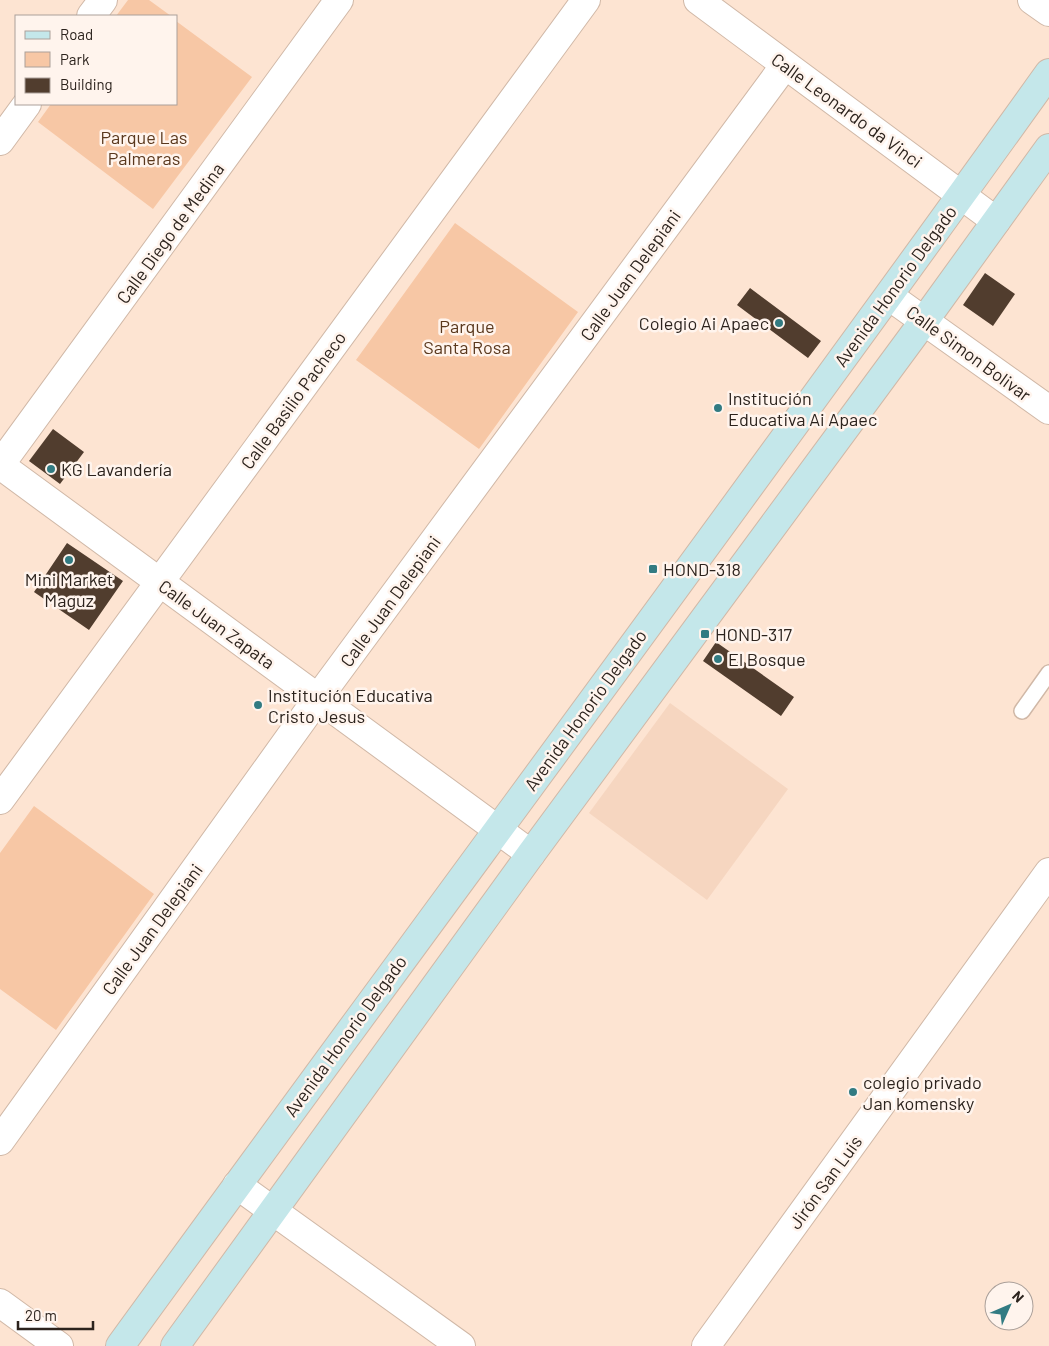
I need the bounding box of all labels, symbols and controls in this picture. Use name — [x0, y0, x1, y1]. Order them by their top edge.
legend — [15, 15, 178, 105]
text: Road — [60, 25, 93, 43]
street label: Calle Leonardo da Vinci — [767, 48, 927, 172]
text: Park — [60, 50, 90, 68]
text: Building — [60, 75, 113, 93]
park label: Parque Las Palmeras — [101, 126, 188, 169]
street label: Calle Diego de Medina — [112, 158, 228, 308]
street label: Avenida Honorio Delgado — [829, 201, 961, 371]
street label: Calle Juan Delepiani — [575, 205, 685, 345]
street label: Calle Simon Bolivar — [903, 300, 1036, 406]
place label: Colegio Ai Apaec — [639, 312, 769, 334]
park label: Parque Santa Rosa — [423, 315, 511, 358]
marker: Colegio Ai Apaec — [773, 317, 785, 329]
street label: Calle Basilio Pacheco — [236, 327, 350, 473]
place label: Institución Educativa Ai Apaec — [728, 387, 877, 430]
marker: Institución Educativa Ai Apaec — [712, 402, 724, 414]
place label: KG Lavandería — [61, 458, 172, 480]
marker: KG Lavandería — [45, 463, 57, 475]
street label: Calle Juan Delepiani — [335, 531, 445, 671]
marker: Mini Market Maguz — [63, 554, 75, 566]
place label: HOND-318 — [663, 558, 741, 580]
marker: HOND-318 — [647, 563, 659, 575]
place label: Mini Market Maguz — [25, 568, 113, 611]
street label: Calle Juan Zapata — [155, 575, 279, 673]
place label: HOND-317 — [715, 623, 793, 645]
street label: Avenida Honorio Delgado — [519, 625, 651, 795]
marker: HOND-317 — [699, 628, 711, 640]
place label: El Bosque — [728, 648, 806, 670]
marker: El Bosque — [712, 653, 724, 665]
place label: Institución Educativa Cristo Jesus — [268, 684, 433, 727]
marker: Institución Educativa Cristo Jesus — [252, 699, 264, 711]
street label: Calle Juan Delepiani — [97, 859, 207, 999]
street label: Avenida Honorio Delgado — [279, 951, 411, 1121]
place label: colegio privado Jan komensky — [863, 1071, 982, 1114]
marker: colegio privado Jan komensky — [847, 1086, 859, 1098]
street label: Jirón San Luis — [784, 1131, 866, 1233]
north arrow — [984, 1281, 1034, 1331]
text: N — [1009, 1287, 1028, 1306]
scale bar — [18, 1298, 92, 1330]
text: 20 m — [25, 1306, 57, 1324]

